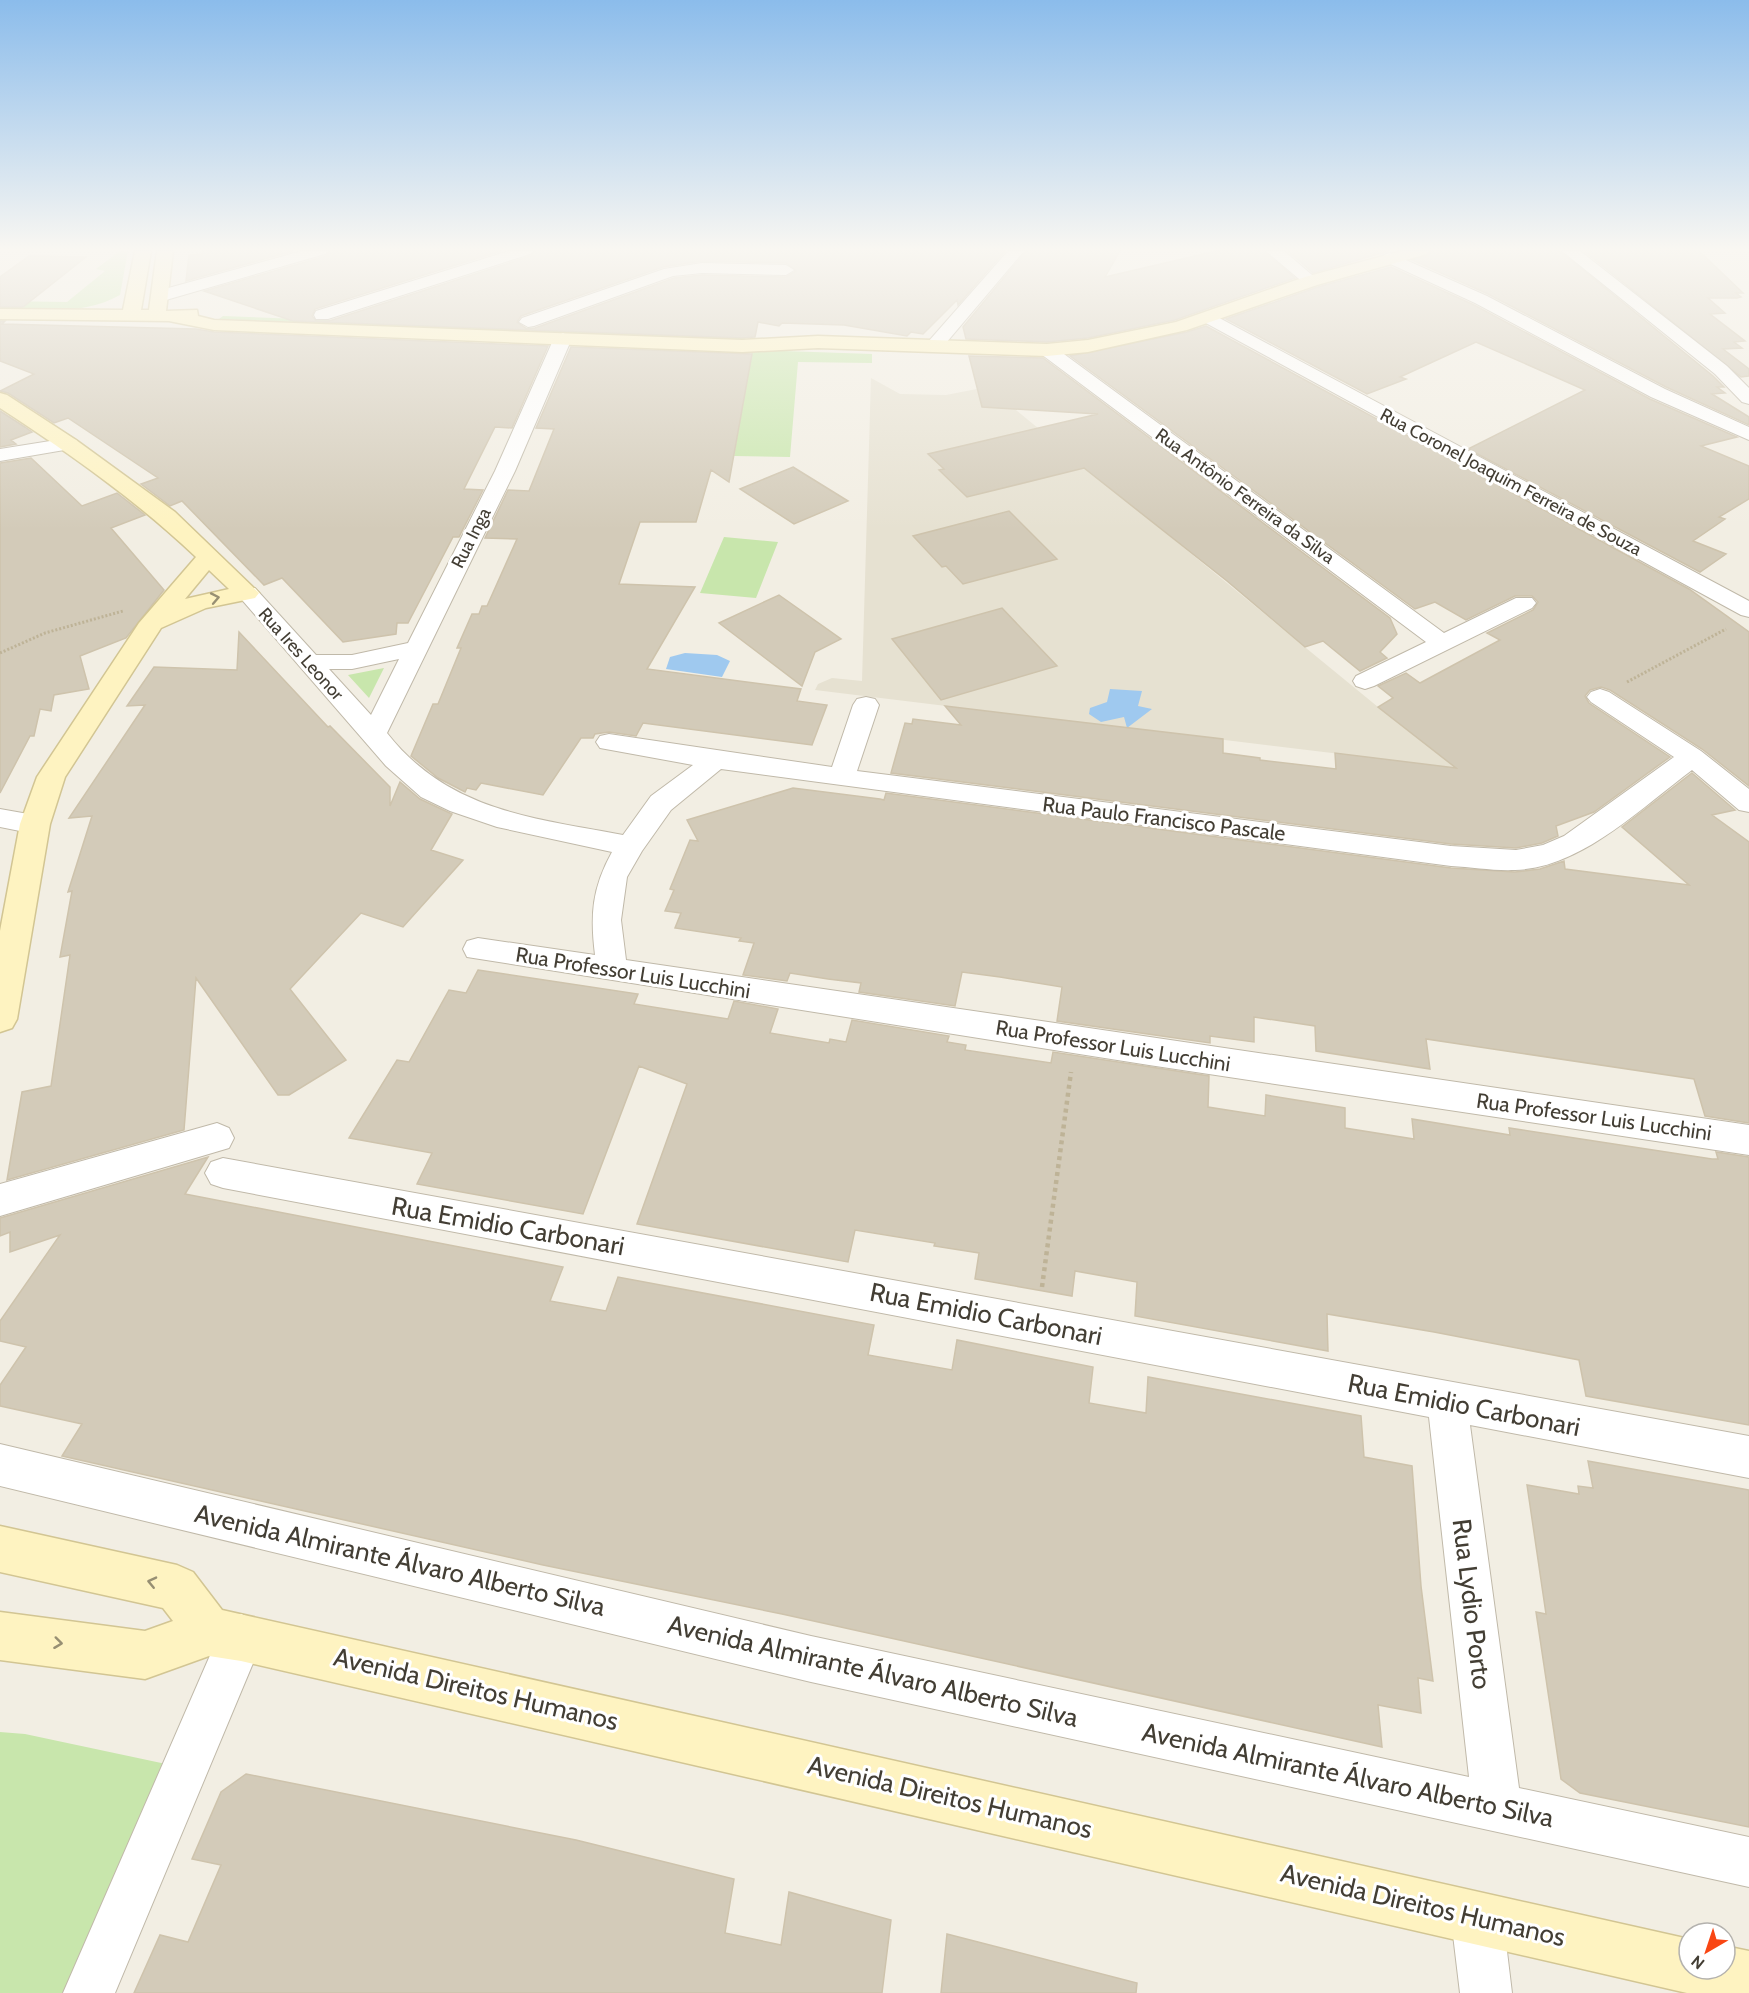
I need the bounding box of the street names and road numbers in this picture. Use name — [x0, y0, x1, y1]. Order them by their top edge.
street label: Rua Coronel Joaquim Ferreira de Souza — [1377, 404, 1646, 561]
street label: Rua Antônio Ferreira da Silva — [1151, 424, 1339, 569]
street label: Rua Inga — [446, 504, 496, 572]
street label: Rua Ires Leonor — [254, 603, 349, 705]
street label: Rua Paulo Francisco Pascale — [1041, 791, 1287, 846]
street label: Rua Professor Luis Lucchini — [514, 942, 752, 1003]
street label: Rua Professor Luis Lucchini — [994, 1015, 1232, 1076]
street label: Rua Professor Luis Lucchini — [1475, 1088, 1713, 1145]
street label: Rua Emidio Carbonari — [389, 1190, 627, 1262]
street label: Rua Emidio Carbonari — [867, 1276, 1105, 1352]
street label: Rua Emidio Carbonari — [1345, 1367, 1583, 1443]
street label: Avenida Almirante Álvaro Alberto Silva — [192, 1497, 609, 1623]
street label: Rua Lydio Porto — [1446, 1517, 1498, 1691]
street label: Avenida Almirante Álvaro Alberto Silva — [665, 1608, 1082, 1734]
street label: Avenida Direitos Humanos — [331, 1641, 622, 1737]
street label: Avenida Almirante Álvaro Alberto Silva — [1139, 1716, 1557, 1834]
street label: Avenida Direitos Humanos — [805, 1749, 1096, 1845]
street label: Avenida Direitos Humanos — [1278, 1857, 1569, 1953]

